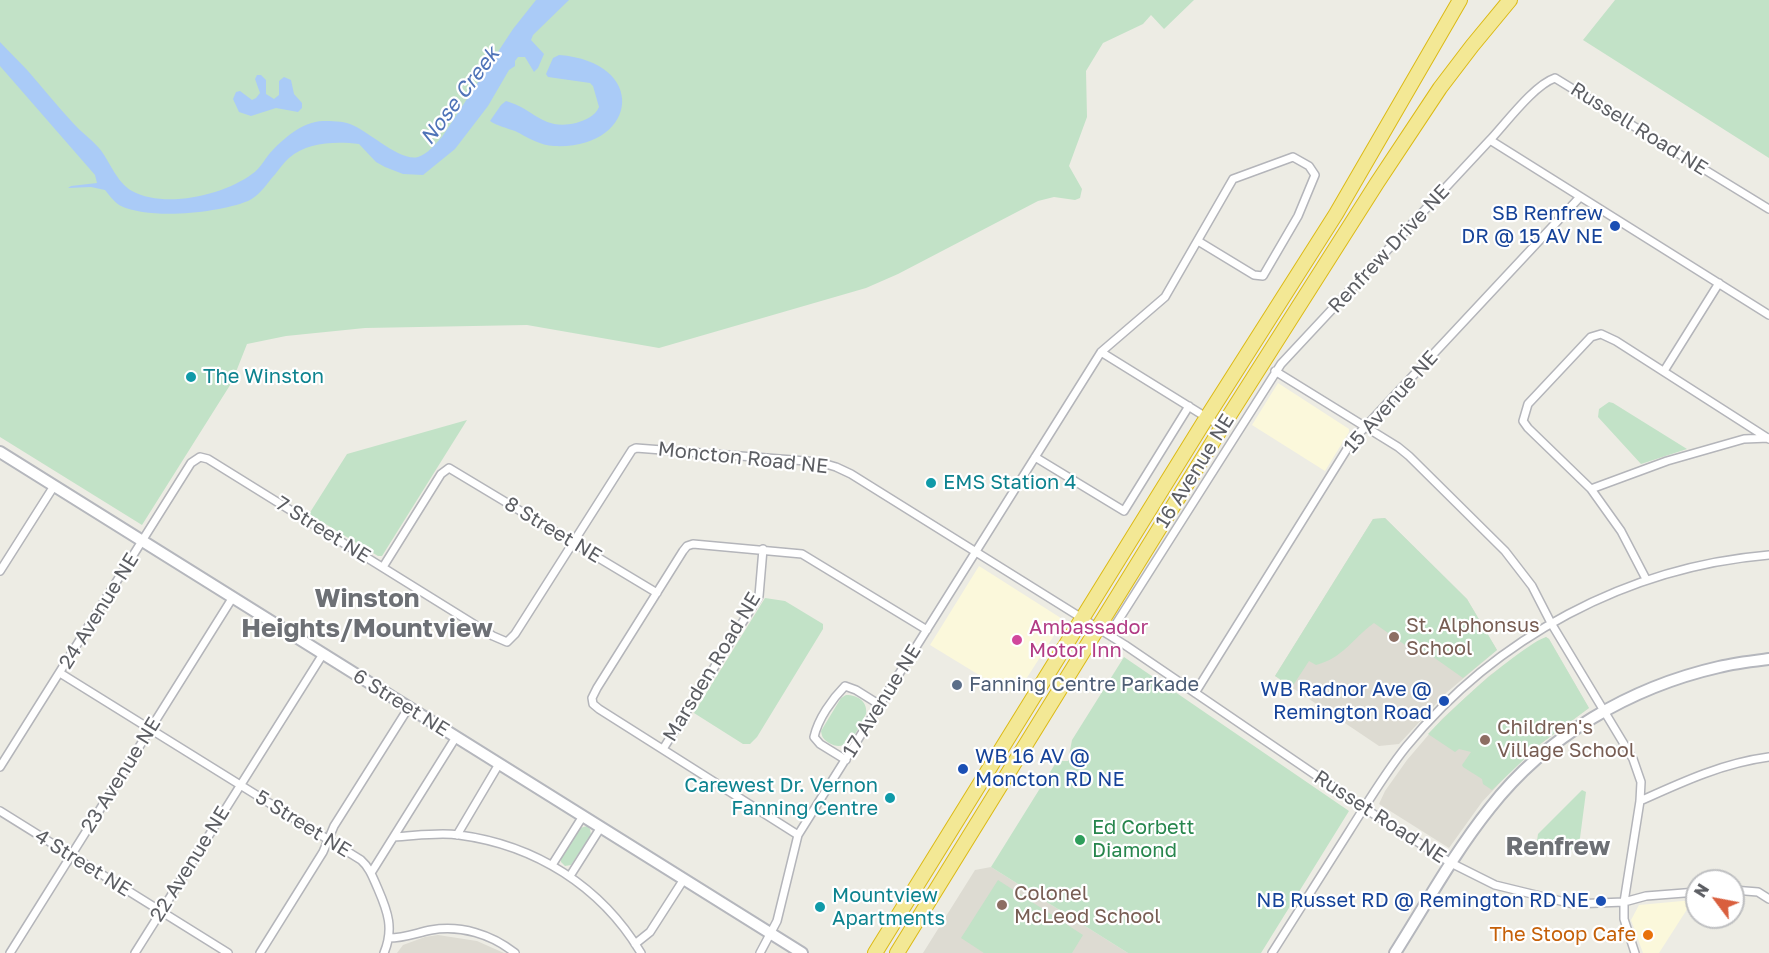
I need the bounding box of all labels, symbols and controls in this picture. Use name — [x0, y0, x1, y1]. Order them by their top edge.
water label: Nose Creek — [415, 42, 505, 150]
street label: Russell Road NE — [1566, 77, 1712, 181]
street label: Renfrew Drive NE — [1323, 180, 1455, 318]
place label: SB Renfrew DR @ 15 AV NE — [1461, 202, 1603, 249]
marker: SB Renfrew DR @ 15 AV NE — [1608, 219, 1622, 233]
street label: 15 Avenue NE — [1339, 346, 1443, 458]
place label: The Winston — [203, 365, 324, 389]
marker: The Winston — [184, 370, 198, 384]
street label: 16 Avenue NE — [1150, 410, 1240, 532]
street label: Moncton Road NE — [657, 437, 829, 479]
place label: EMS Station 4 — [943, 471, 1077, 495]
marker: EMS Station 4 — [924, 476, 938, 490]
street label: 7 Street NE — [271, 491, 375, 569]
street label: 8 Street NE — [500, 492, 606, 568]
street label: 24 Avenue NE — [54, 549, 144, 673]
district label: Winston Heights/Mountview — [241, 583, 493, 644]
street label: Marsden Road NE — [658, 588, 766, 746]
place label: St. Alphonsus School — [1406, 614, 1540, 661]
place label: Ambassador Motor Inn — [1029, 616, 1148, 663]
marker: St. Alphonsus School — [1387, 630, 1401, 644]
marker: Ambassador Motor Inn — [1010, 633, 1024, 647]
street label: 17 Avenue NE — [838, 640, 926, 762]
street label: 6 Street NE — [349, 664, 453, 742]
place label: Fanning Centre Parkade — [969, 673, 1199, 697]
marker: Fanning Centre Parkade — [950, 678, 964, 692]
place label: WB Radnor Ave @ Remington Road — [1260, 678, 1432, 725]
marker: WB Radnor Ave @ Remington Road — [1437, 694, 1451, 708]
street label: 23 Avenue NE — [76, 713, 166, 837]
place label: Children's Village School — [1497, 716, 1635, 763]
marker: Children's Village School — [1478, 733, 1492, 747]
place label: WB 16 AV @ Moncton RD NE — [975, 745, 1125, 792]
marker: WB 16 AV @ Moncton RD NE — [956, 762, 970, 776]
street label: Russet Road NE — [1310, 765, 1450, 869]
place label: Carewest Dr. Vernon Fanning Centre — [684, 774, 878, 821]
street label: 5 Street NE — [251, 785, 355, 863]
marker: Carewest Dr. Vernon Fanning Centre — [883, 791, 897, 805]
street label: 22 Avenue NE — [145, 802, 235, 926]
place label: Ed Corbett Diamond — [1092, 816, 1194, 863]
street label: 4 Street NE — [31, 824, 135, 902]
district label: Renfrew — [1506, 831, 1610, 863]
marker: Ed Corbett Diamond — [1073, 833, 1087, 847]
north arrow — [1685, 869, 1745, 929]
text: N — [1690, 880, 1713, 901]
place label: Colonel McLeod School — [1014, 882, 1161, 929]
place label: Mountview Apartments — [832, 884, 945, 931]
place label: NB Russet RD @ Remington RD NE — [1256, 889, 1589, 913]
marker: NB Russet RD @ Remington RD NE — [1594, 894, 1608, 908]
marker: Colonel McLeod School — [995, 898, 1009, 912]
marker: Mountview Apartments — [813, 900, 827, 914]
place label: The Stoop Cafe — [1489, 923, 1636, 947]
marker: The Stoop Cafe — [1641, 928, 1655, 942]

